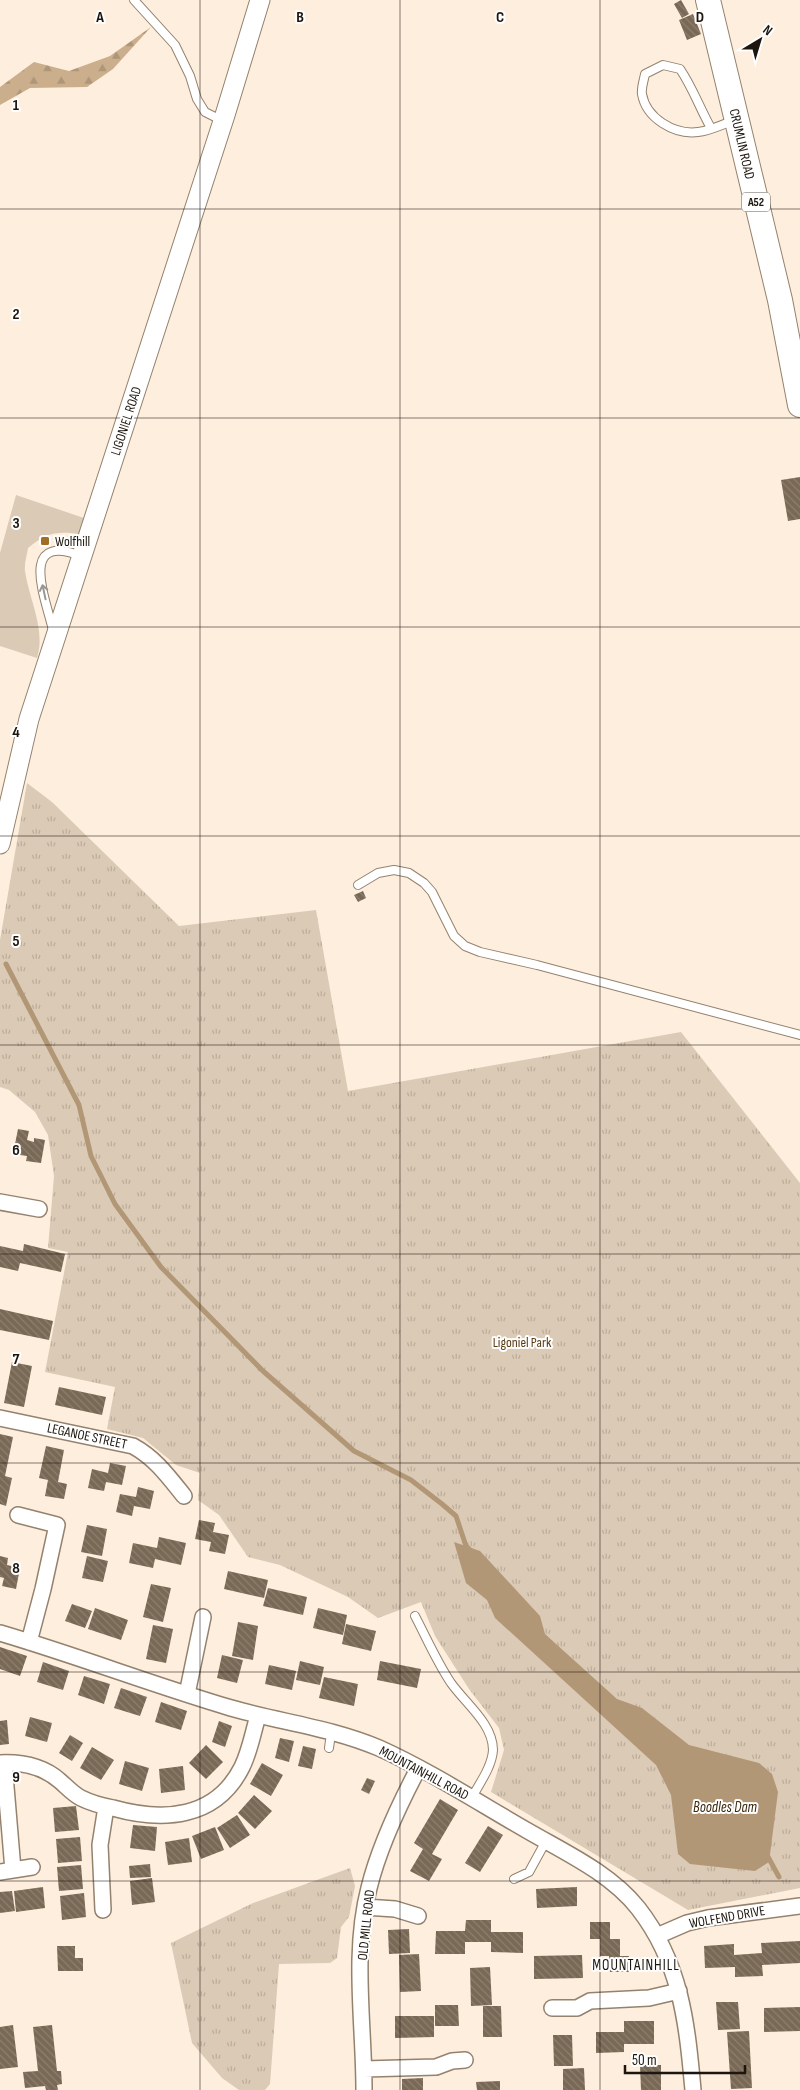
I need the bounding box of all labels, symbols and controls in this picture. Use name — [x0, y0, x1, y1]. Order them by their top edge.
text: A — [95, 8, 104, 27]
text: B — [296, 8, 304, 27]
text: C — [496, 8, 504, 27]
text: D — [696, 8, 704, 27]
north arrow — [735, 15, 785, 65]
text: N — [760, 21, 776, 39]
text: 1 — [13, 96, 20, 115]
street label: CRUMLIN ROAD — [726, 107, 758, 181]
road number: A52 — [742, 192, 770, 212]
text: 2 — [12, 305, 20, 324]
street label: LIGONIEL ROAD — [107, 384, 145, 457]
text: 3 — [12, 514, 20, 533]
place label: Wolfhill — [55, 533, 90, 550]
marker: Wolfhill — [39, 535, 51, 547]
one-way arrow — [38, 584, 48, 600]
text: 4 — [12, 723, 20, 742]
text: 5 — [12, 932, 20, 951]
text: 6 — [12, 1141, 20, 1160]
park label: Ligoniel Park — [493, 1334, 552, 1351]
text: 7 — [13, 1350, 20, 1369]
street label: LEGANOE STREET — [46, 1419, 129, 1453]
text: 8 — [12, 1559, 20, 1578]
street label: MOUNTAINHILL ROAD — [376, 1742, 472, 1804]
text: 9 — [12, 1768, 20, 1787]
water label: Boodles Dam — [693, 1798, 757, 1817]
street label: OLD MILL ROAD — [354, 1889, 378, 1961]
street label: WOLFEND DRIVE — [688, 1902, 767, 1932]
district label: MOUNTAINHILL — [592, 1956, 680, 1975]
scale bar — [625, 2042, 745, 2074]
text: 50 m — [632, 2051, 657, 2070]

